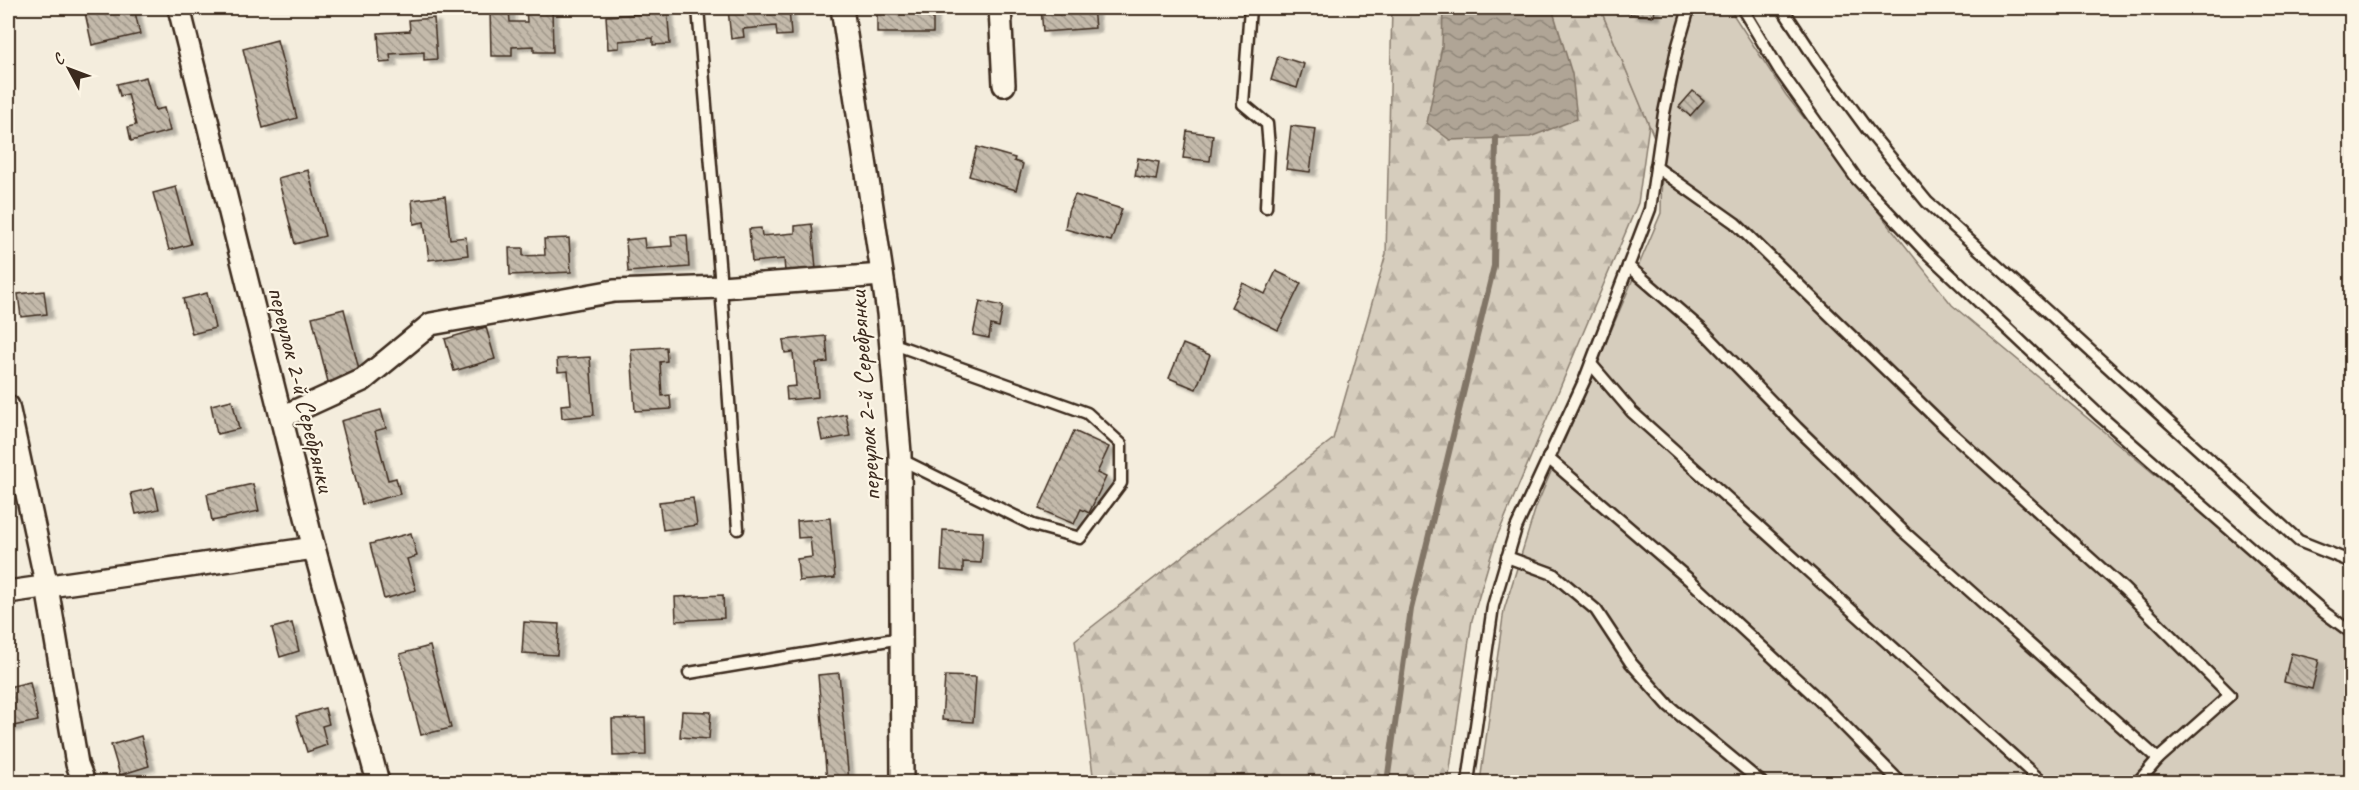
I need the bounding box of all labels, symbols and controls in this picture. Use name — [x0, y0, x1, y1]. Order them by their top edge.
north arrow — [39, 39, 99, 99]
text: С — [48, 49, 70, 69]
street label: переулок 2-й Серебрянки — [260, 283, 343, 497]
street label: переулок 2-й Серебрянки — [841, 288, 888, 502]

